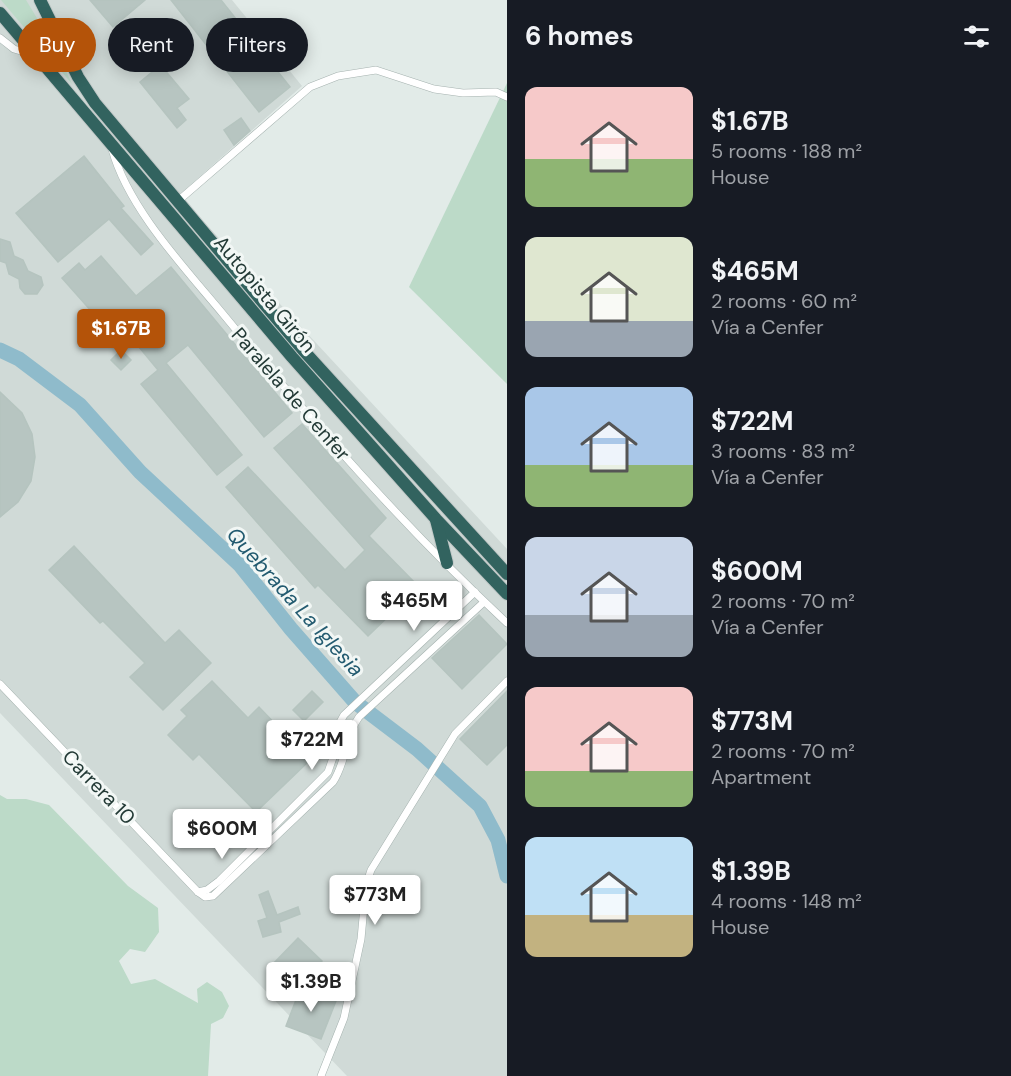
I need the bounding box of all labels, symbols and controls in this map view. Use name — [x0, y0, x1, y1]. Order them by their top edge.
chip: Buy — [18, 18, 96, 72]
chip: Rent — [108, 18, 194, 72]
chip: Filters — [206, 18, 308, 72]
text: 6 homes — [525, 19, 633, 53]
icon: filters — [960, 20, 993, 53]
text: $1.67B — [711, 104, 789, 138]
icon: home — [573, 111, 645, 183]
text: 5 rooms · 188 m² — [711, 138, 862, 164]
text: House — [711, 164, 769, 190]
street label: Autopista Girón — [208, 230, 322, 358]
text: $465M — [711, 254, 799, 288]
icon: home — [573, 261, 645, 333]
text: 2 rooms · 60 m² — [711, 288, 857, 314]
pin: $1.67B — [72, 309, 170, 360]
text: Vía a Cenfer — [711, 314, 824, 340]
text: $1.67B — [91, 315, 151, 341]
street label: Paralela de Cenfer — [226, 322, 356, 466]
text: $722M — [711, 404, 793, 438]
icon: home — [573, 411, 645, 483]
text: 3 rooms · 83 m² — [711, 438, 855, 464]
text: Vía a Cenfer — [711, 464, 824, 490]
water label: Quebrada La Iglesia — [220, 521, 370, 683]
text: $600M — [711, 554, 803, 588]
icon: home — [573, 561, 645, 633]
pin: $465M — [372, 581, 456, 632]
text: $465M — [380, 587, 448, 613]
text: 2 rooms · 70 m² — [711, 588, 855, 614]
text: Vía a Cenfer — [711, 614, 824, 640]
text: $773M — [711, 704, 793, 738]
icon: home — [573, 711, 645, 783]
pin: $722M — [270, 720, 354, 771]
text: $722M — [280, 726, 344, 752]
text: 2 rooms · 70 m² — [711, 738, 855, 764]
street label: Carrera 10 — [57, 744, 141, 830]
text: Apartment — [711, 764, 811, 790]
pin: $600M — [180, 809, 264, 860]
text: $600M — [187, 815, 257, 841]
text: $1.39B — [711, 854, 791, 888]
icon: home — [573, 861, 645, 933]
pin: $773M — [333, 875, 417, 926]
text: $773M — [343, 881, 407, 907]
text: 4 rooms · 148 m² — [711, 888, 862, 914]
text: House — [711, 914, 769, 940]
pin: $1.39B — [262, 962, 360, 1013]
text: $1.39B — [280, 968, 342, 994]

